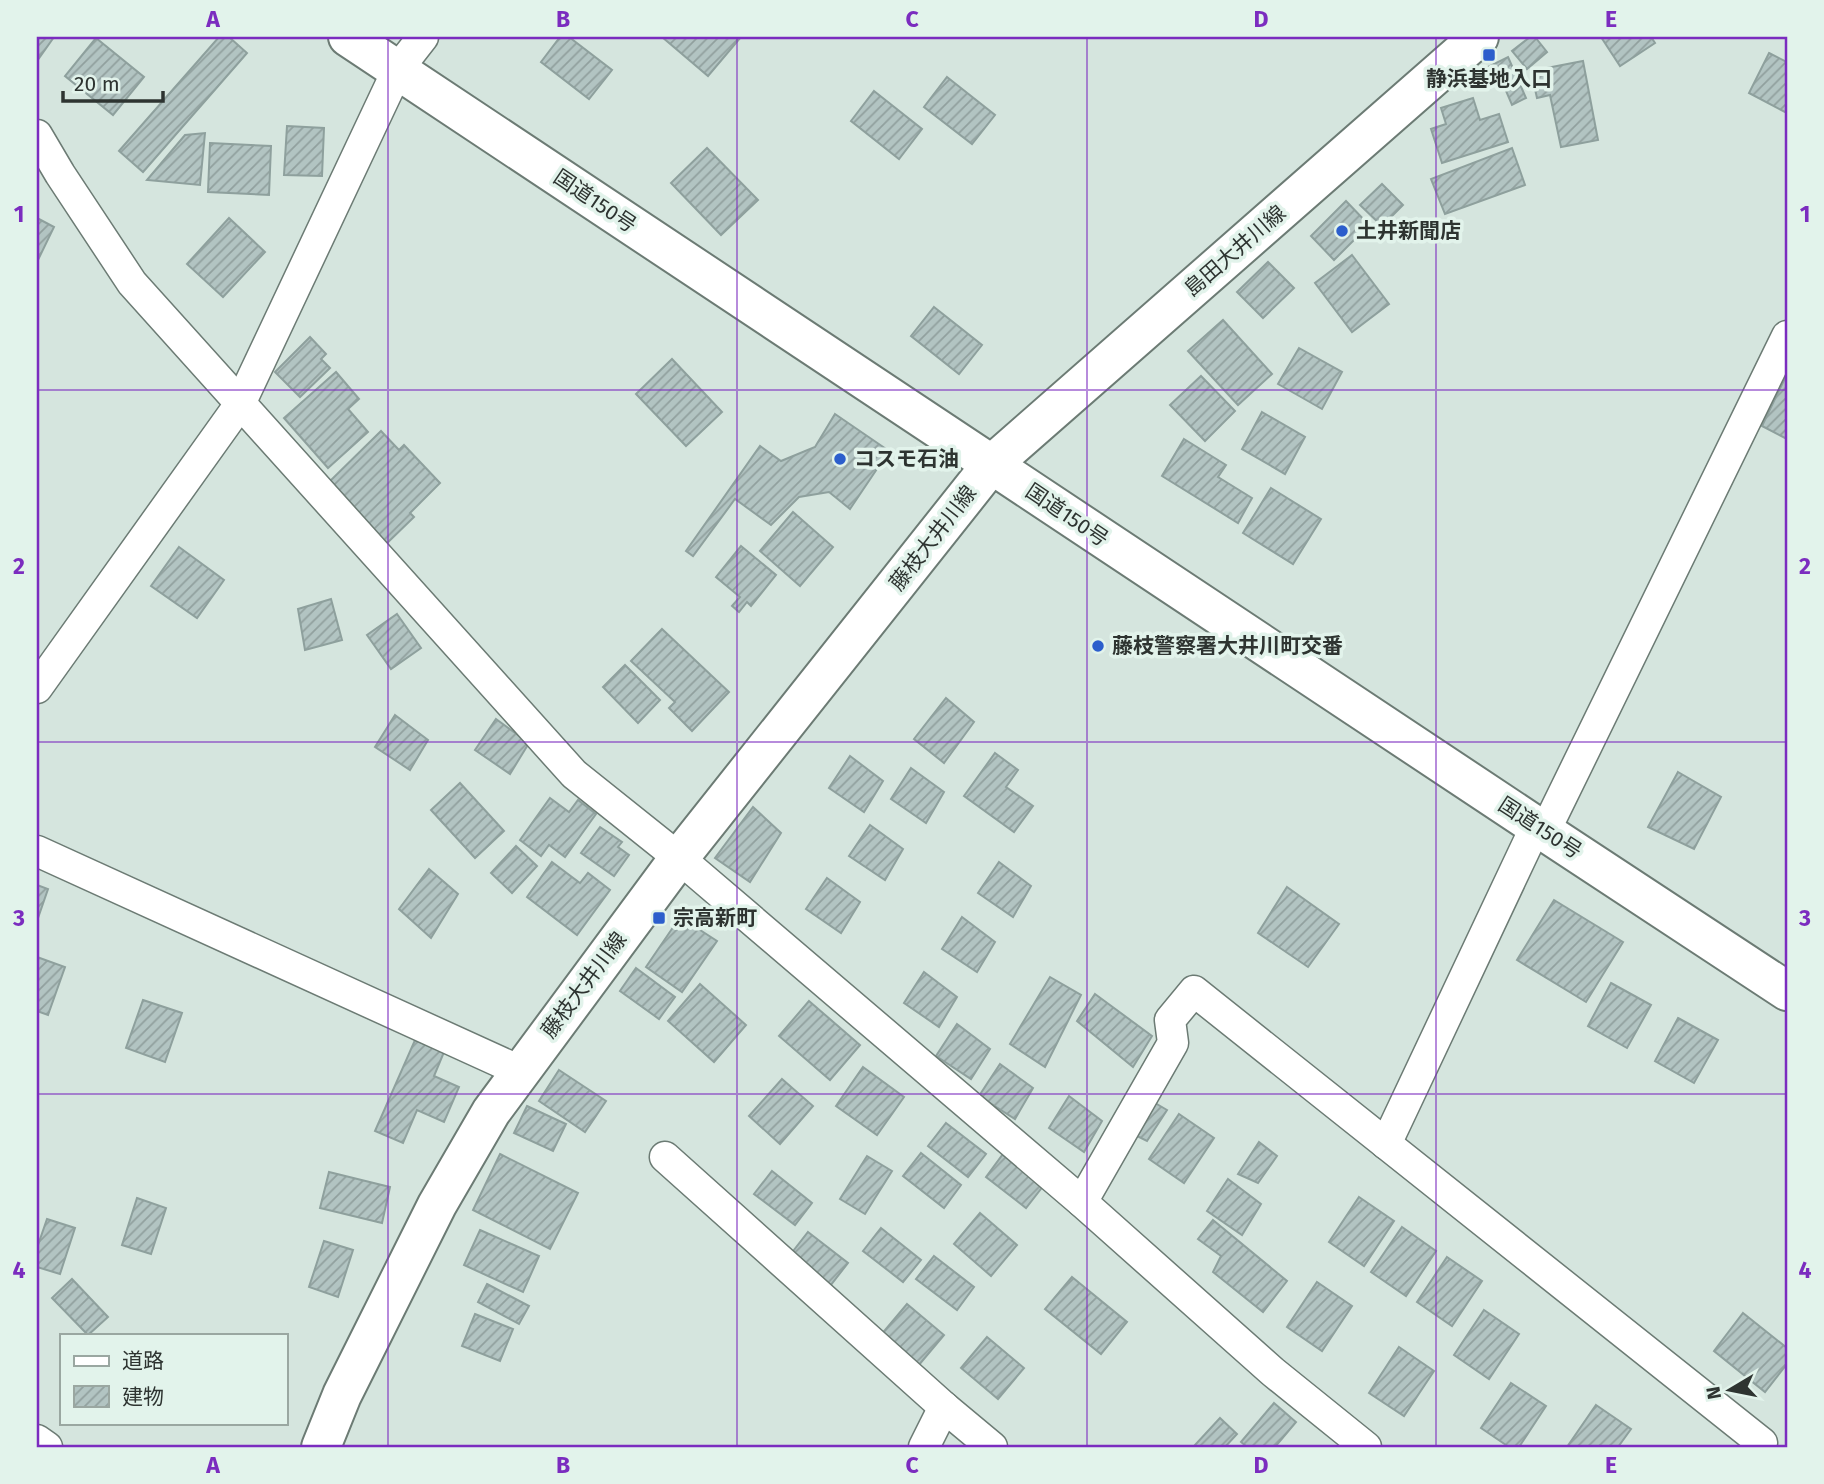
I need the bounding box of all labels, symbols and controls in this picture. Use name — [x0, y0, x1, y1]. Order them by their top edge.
text: A — [205, 5, 220, 33]
text: B — [556, 5, 570, 33]
text: C — [905, 5, 919, 33]
text: D — [1254, 5, 1269, 33]
text: E — [1605, 5, 1617, 33]
marker: 静浜基地入口 — [1481, 47, 1497, 63]
scale bar — [63, 60, 163, 104]
place label: 静浜基地入口 — [1426, 66, 1552, 92]
text: 20 m — [74, 71, 120, 97]
street label: 国道150号 — [549, 164, 641, 238]
text: 1 — [14, 200, 24, 228]
street label: 島田大井川線 — [1179, 200, 1291, 302]
text: 1 — [1800, 200, 1810, 228]
place label: 土井新聞店 — [1356, 218, 1461, 244]
marker: 土井新聞店 — [1334, 223, 1350, 239]
place label: コスモ石油 — [854, 446, 959, 472]
marker: コスモ石油 — [832, 451, 848, 467]
street label: 国道150号 — [1021, 478, 1113, 552]
street label: 藤枝大井川線 — [884, 480, 982, 596]
text: 2 — [13, 552, 25, 580]
text: 2 — [1799, 552, 1811, 580]
place label: 藤枝警察署大井川町交番 — [1112, 633, 1343, 659]
marker: 藤枝警察署大井川町交番 — [1090, 638, 1106, 654]
street label: 国道150号 — [1493, 791, 1587, 865]
text: 3 — [12, 904, 25, 932]
text: 3 — [1798, 904, 1811, 932]
place label: 宗高新町 — [673, 905, 757, 931]
marker: 宗高新町 — [651, 910, 667, 926]
street label: 藤枝大井川線 — [536, 927, 632, 1043]
text: 4 — [13, 1256, 26, 1284]
text: 4 — [1799, 1256, 1812, 1284]
legend — [60, 1334, 287, 1424]
text: 道路 — [122, 1348, 164, 1374]
north arrow — [1694, 1354, 1764, 1424]
text: 建物 — [122, 1384, 164, 1410]
text: N — [1701, 1385, 1726, 1401]
text: A — [205, 1451, 220, 1479]
text: B — [556, 1451, 570, 1479]
text: C — [905, 1451, 919, 1479]
text: D — [1254, 1451, 1269, 1479]
text: E — [1605, 1451, 1617, 1479]

